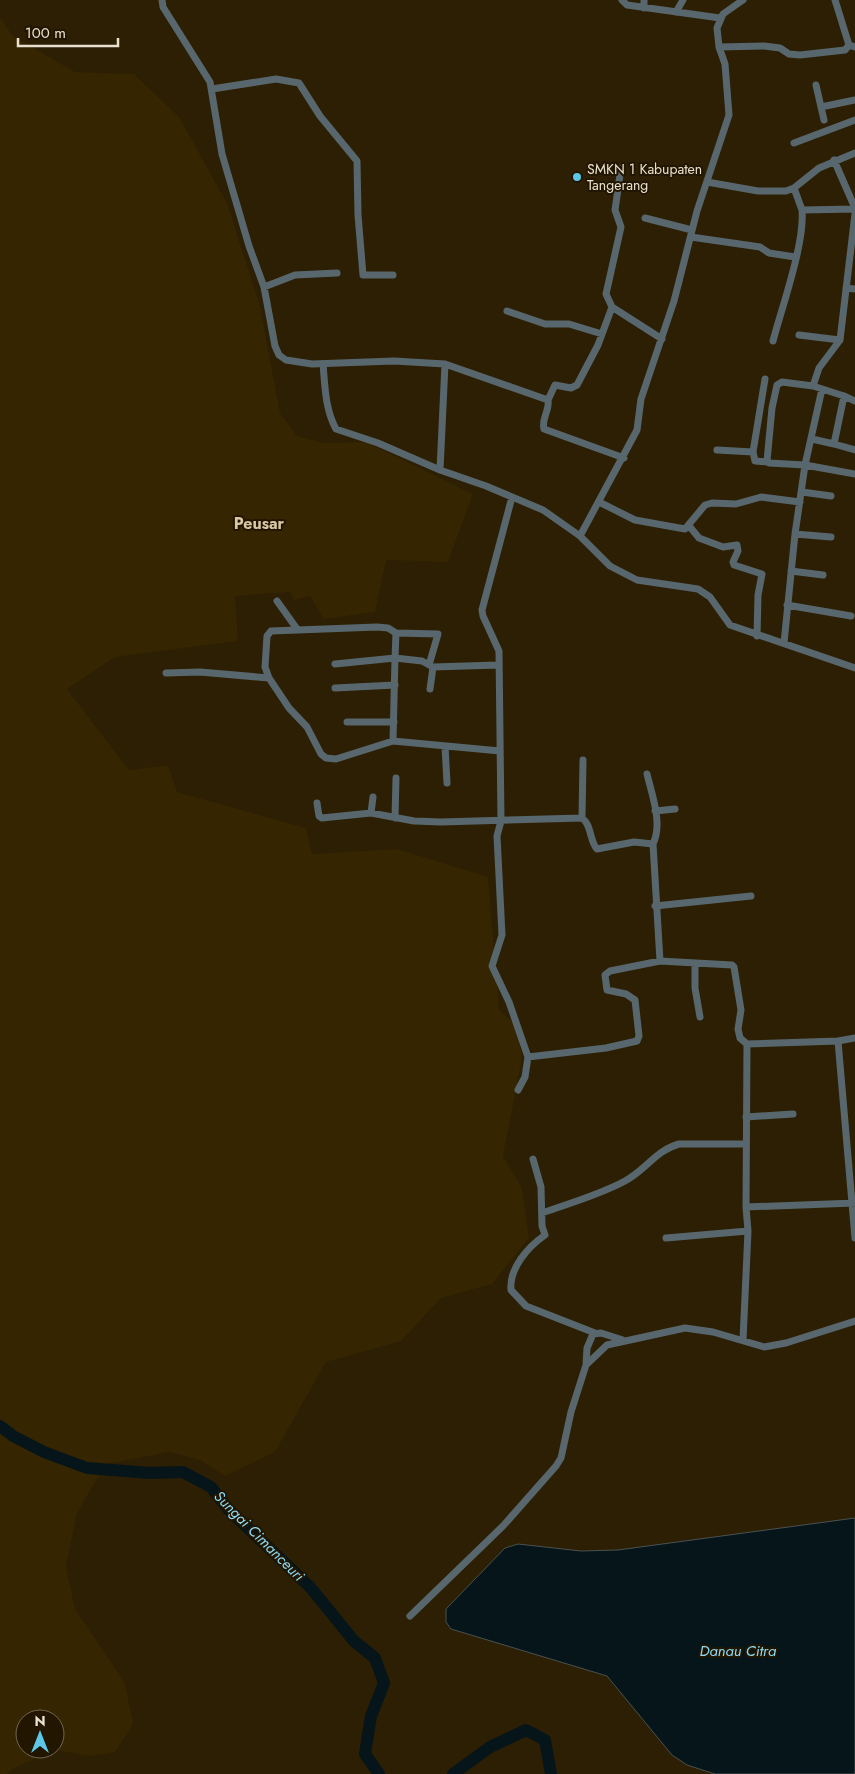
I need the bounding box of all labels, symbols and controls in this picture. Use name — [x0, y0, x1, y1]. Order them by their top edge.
scale bar — [18, 15, 118, 47]
text: 100 m — [25, 22, 66, 44]
place label: SMKN 1 Kabupaten Tangerang — [587, 159, 702, 195]
marker: SMKN 1 Kabupaten Tangerang — [571, 171, 583, 183]
district label: Peusar — [234, 512, 285, 535]
water label: Sungai Cimanceuri — [209, 1486, 309, 1586]
water label: Danau Citra — [700, 1640, 777, 1662]
north arrow — [15, 1709, 65, 1759]
text: N — [34, 1711, 46, 1731]

